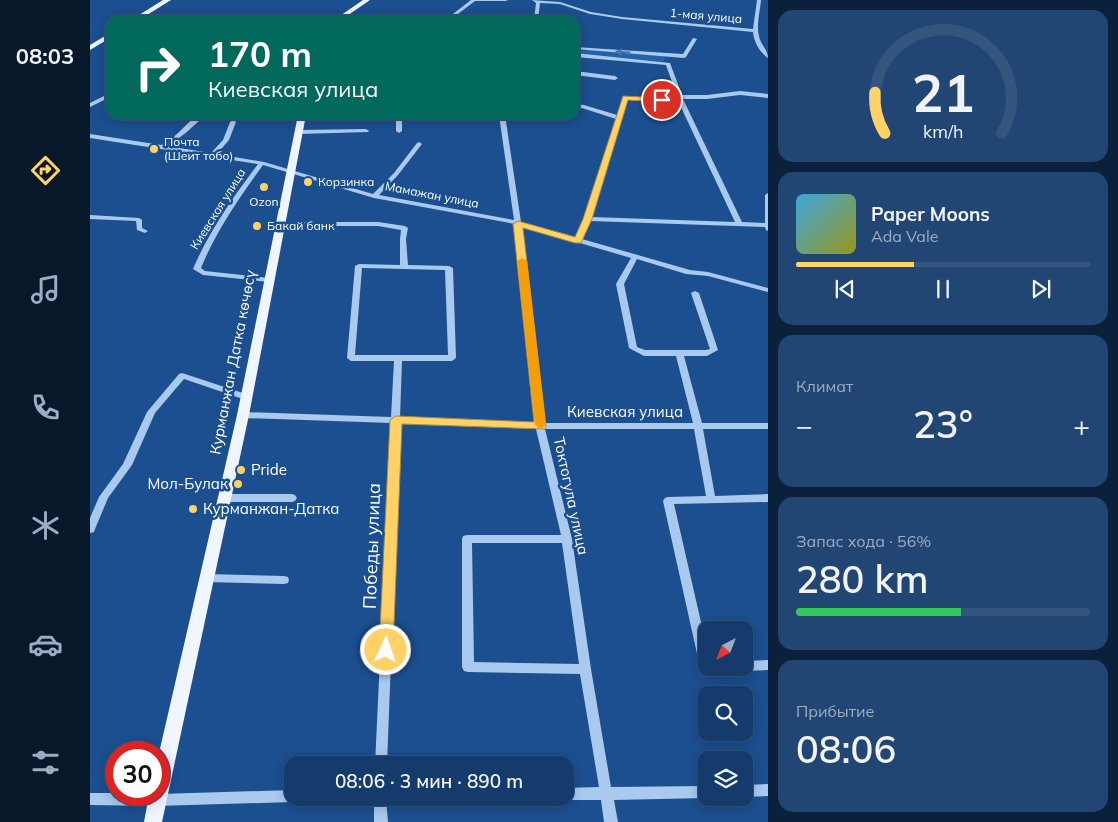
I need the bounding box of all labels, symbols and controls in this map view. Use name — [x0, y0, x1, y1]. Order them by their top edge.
street label: 1-мая улица — [669, 5, 743, 26]
text: 170 m — [208, 32, 312, 76]
icon: right — [125, 35, 190, 100]
text: 08:03 — [16, 42, 74, 70]
one-way arrow — [614, 47, 630, 55]
text: 21 — [912, 60, 974, 125]
text: Киевская улица — [208, 75, 378, 103]
pin — [641, 79, 683, 121]
icon: arrive — [648, 86, 676, 114]
text: km/h — [923, 120, 963, 142]
place label: Почта (Шеит тобо) — [164, 134, 233, 163]
marker: Почта (Шеит тобо) — [148, 143, 160, 155]
icon: directions — [28, 153, 63, 188]
street label: Киевская улица — [187, 165, 249, 252]
place label: Корзинка — [318, 174, 374, 189]
marker: Корзинка — [302, 176, 314, 188]
street label: Мамажан улица — [384, 178, 480, 211]
marker: Ozon — [258, 181, 270, 193]
place label: Ozon — [249, 194, 279, 209]
text: Paper Moons — [871, 202, 990, 226]
place label: Бакай банк — [267, 218, 335, 233]
marker: Бакай банк — [251, 220, 263, 232]
text: Ada Vale — [871, 226, 938, 246]
street label: Курманжан Датка көчөсү — [205, 268, 260, 456]
icon: music — [28, 272, 63, 307]
icon: previous — [831, 275, 859, 303]
icon: pause — [929, 275, 957, 303]
icon: next — [1027, 275, 1055, 303]
text: Климат — [796, 376, 853, 396]
icon: phone — [28, 390, 63, 425]
text: 23° — [913, 400, 973, 448]
street label: Киевская улица — [567, 402, 683, 421]
text: − — [796, 408, 813, 443]
text: + — [1073, 408, 1090, 443]
street label: Токтогула улица — [550, 435, 593, 557]
place label: Pride — [251, 460, 287, 479]
marker: Pride — [235, 464, 247, 476]
place label: Мол-Булак — [147, 474, 229, 493]
marker: Мол-Булак — [232, 478, 244, 490]
street label: Победы улица — [358, 483, 385, 609]
place label: Курманжан-Датка — [203, 499, 339, 518]
marker: Курманжан-Датка — [187, 503, 199, 515]
icon: climate — [28, 508, 63, 543]
text: Запас хода · 56% — [796, 531, 931, 551]
text: 280 km — [796, 555, 929, 603]
north arrow — [698, 621, 752, 676]
map controls — [698, 621, 753, 806]
position arrow — [359, 623, 411, 675]
icon: car — [28, 627, 63, 662]
button: search — [698, 686, 753, 741]
text: Прибытие — [796, 701, 874, 721]
text: 08:06 — [796, 725, 896, 773]
speed limit sign: 30 — [105, 741, 170, 806]
icon: filters — [28, 745, 63, 780]
button: layers — [698, 751, 753, 806]
text: 08:06 · 3 мин · 890 m — [335, 769, 523, 793]

